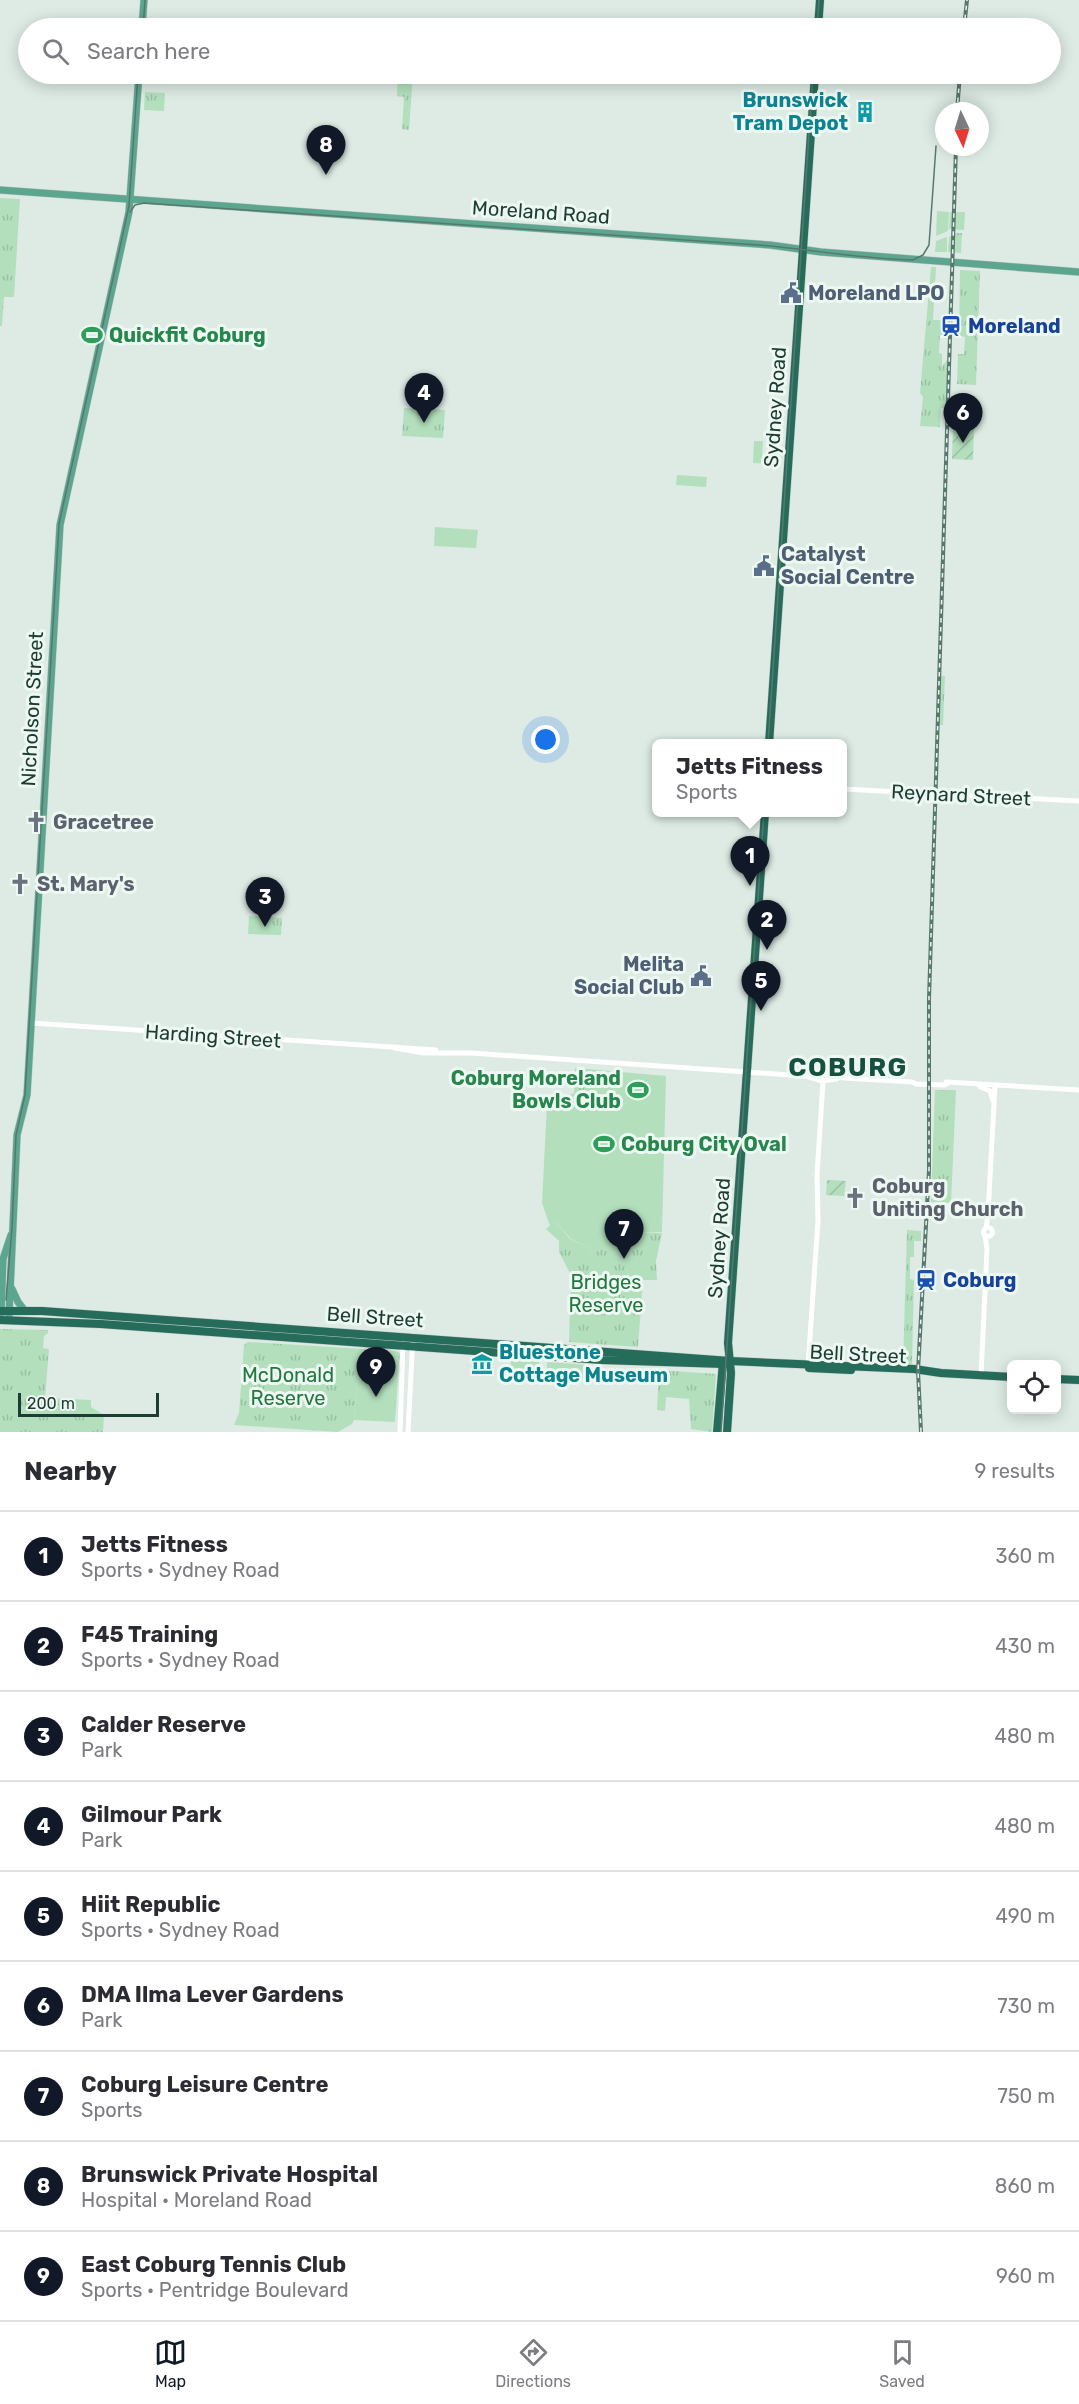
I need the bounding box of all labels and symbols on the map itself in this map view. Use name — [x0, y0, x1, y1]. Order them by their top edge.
place label: Brunswick Tram Depot — [733, 88, 848, 135]
building icon: Brunswick Tram Depot — [853, 100, 877, 124]
north arrow — [935, 102, 989, 156]
pin: 8 — [306, 126, 346, 175]
street label: Moreland Road — [471, 195, 611, 229]
public building icon: Moreland LPO — [779, 281, 803, 305]
place label: Moreland LPO — [808, 281, 945, 305]
station icon: Moreland — [939, 314, 963, 338]
place label: Moreland — [968, 314, 1061, 338]
sports icon: Quickfit Coburg — [80, 323, 104, 347]
place label: Quickfit Coburg — [109, 323, 266, 347]
street label: Sydney Road — [759, 346, 791, 468]
pin: 4 — [404, 374, 444, 423]
pin: 6 — [944, 394, 982, 443]
place label: Catalyst Social Centre — [781, 542, 915, 589]
public building icon: Catalyst Social Centre — [752, 554, 776, 578]
street label: Nicholson Street — [16, 631, 48, 787]
your location — [531, 725, 560, 754]
street label: Reynard Street — [890, 779, 1032, 811]
church icon: Gracetree — [24, 810, 48, 834]
place label: Gracetree — [53, 810, 154, 834]
pin: 1 — [730, 836, 770, 886]
church icon: St. Mary's — [8, 872, 32, 896]
place label: St. Mary's — [37, 872, 134, 896]
pin: 3 — [246, 878, 284, 927]
pin: 2 — [748, 900, 786, 950]
place label: Melita Social Club — [574, 952, 684, 999]
pin: 5 — [742, 962, 780, 1011]
public building icon: Melita Social Club — [689, 964, 713, 988]
street label: Harding Street — [144, 1019, 282, 1053]
district label: COBURG — [788, 1052, 908, 1083]
place label: Coburg Moreland Bowls Club — [451, 1066, 621, 1113]
sports icon: Coburg Moreland Bowls Club — [626, 1078, 650, 1102]
sports icon: Coburg City Oval — [592, 1132, 616, 1156]
place label: Coburg City Oval — [621, 1132, 787, 1156]
place label: Coburg Uniting Church — [872, 1174, 1024, 1221]
street label: Sydney Road — [703, 1177, 735, 1299]
church icon: Coburg Uniting Church — [843, 1186, 867, 1210]
pin: 7 — [604, 1210, 644, 1259]
station icon: Coburg — [914, 1268, 938, 1292]
place label: Coburg — [943, 1268, 1016, 1292]
park label: Bridges Reserve — [568, 1270, 644, 1317]
street label: Bell Street — [326, 1302, 424, 1332]
street label: Bell Street — [809, 1339, 907, 1369]
place label: Bluestone Cottage Museum — [499, 1340, 668, 1387]
pin: 9 — [356, 1348, 395, 1397]
museum icon: Bluestone Cottage Museum — [470, 1352, 494, 1376]
park label: McDonald Reserve — [242, 1363, 334, 1410]
scale bar — [18, 1390, 159, 1418]

